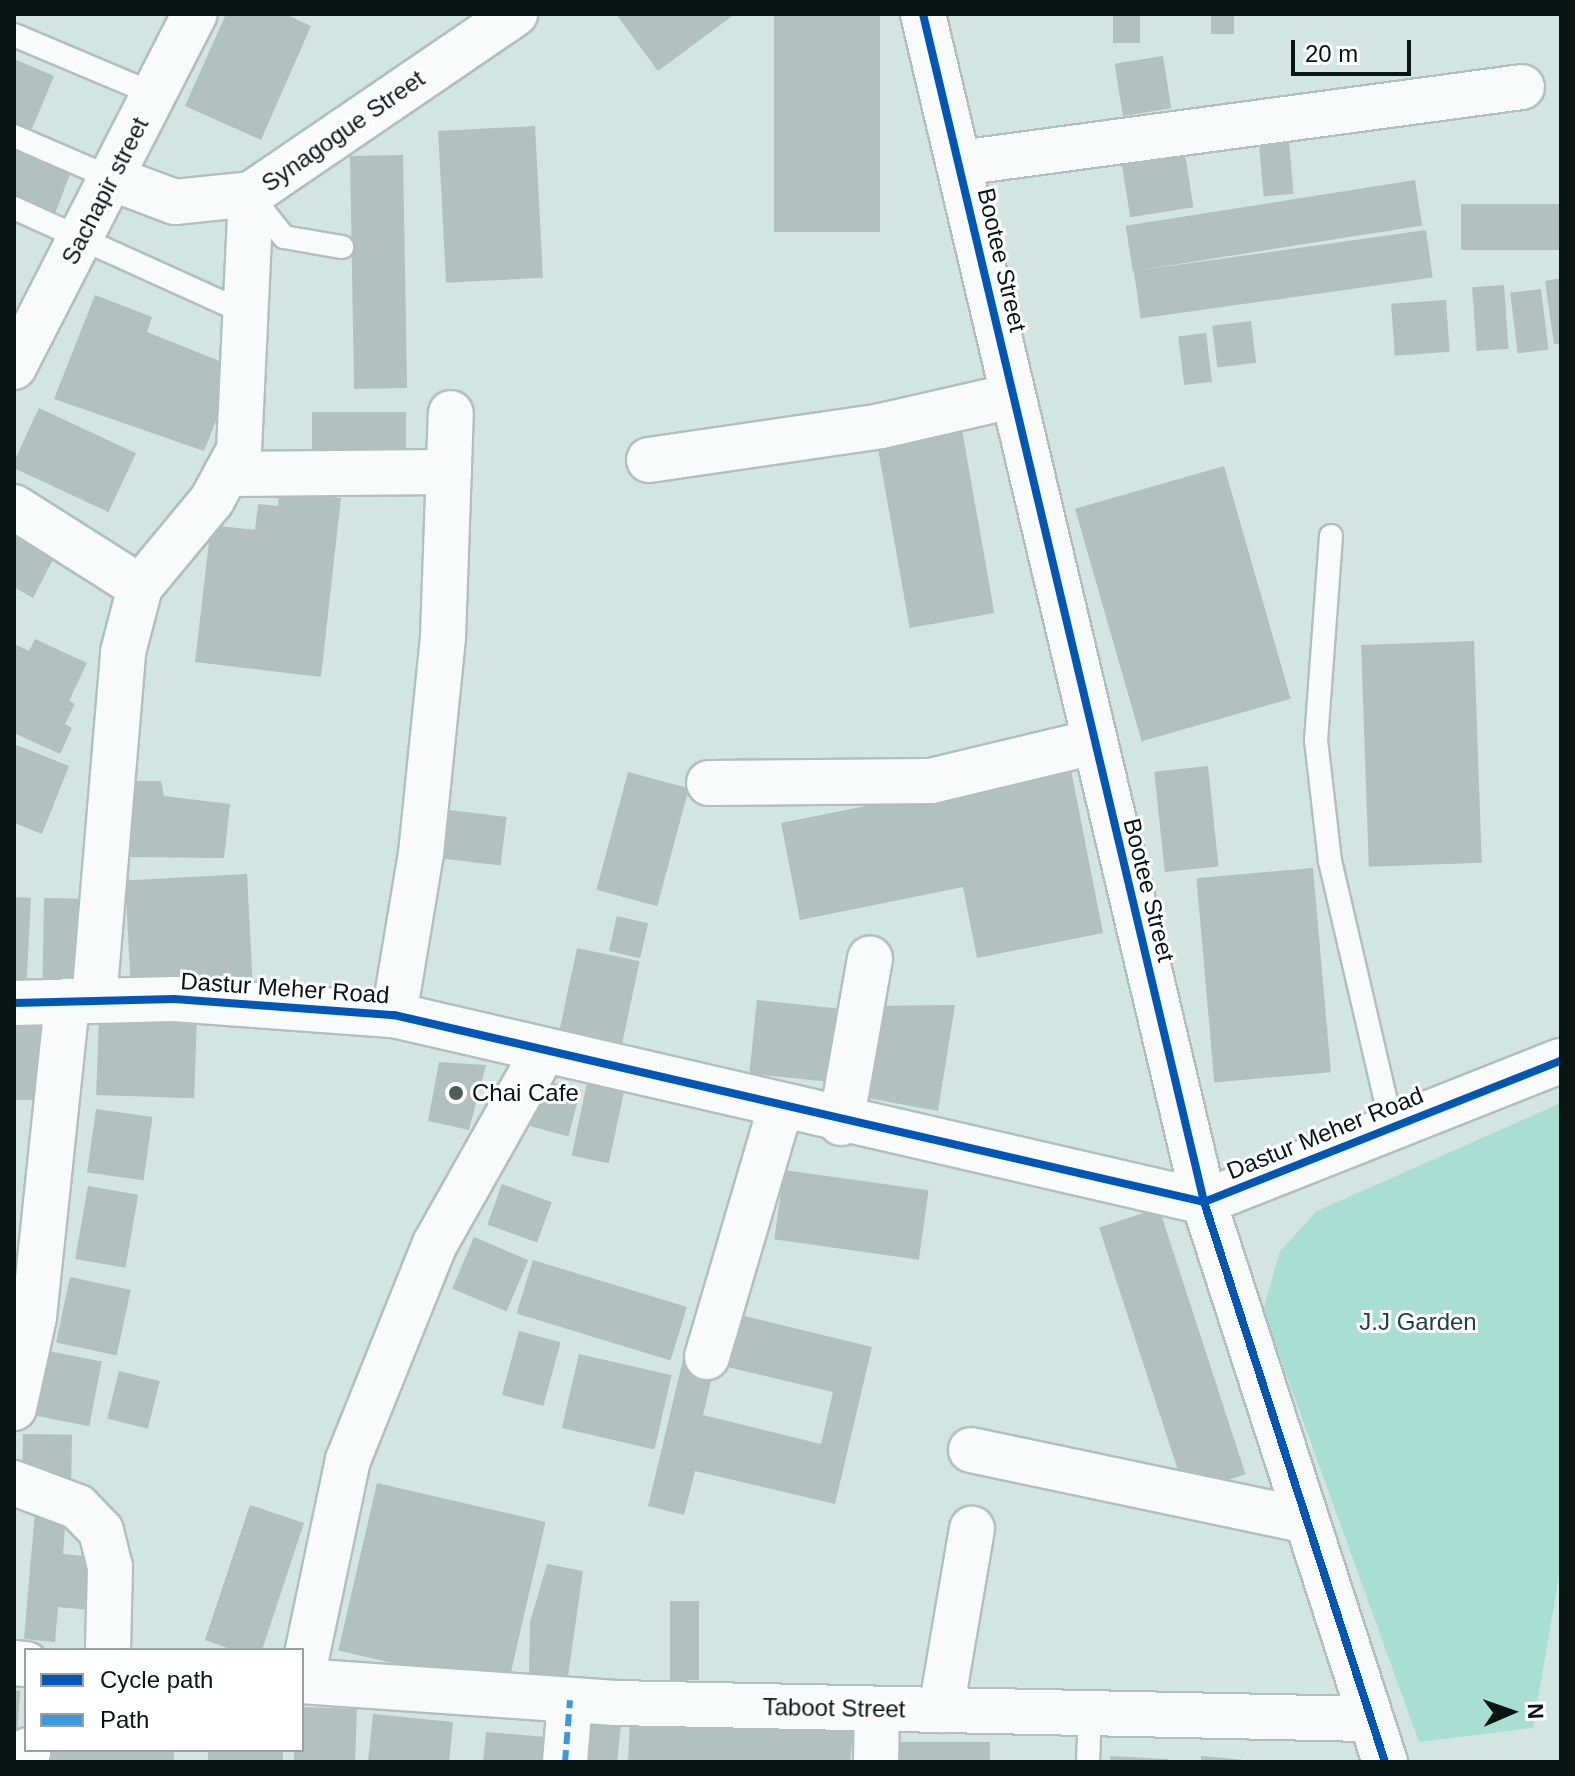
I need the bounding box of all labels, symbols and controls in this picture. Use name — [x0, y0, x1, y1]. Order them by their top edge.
scale bar — [1295, 24, 1415, 74]
text: 20 m — [1305, 40, 1358, 67]
street label: Synagogue Street — [256, 64, 430, 198]
street label: Sachapir street — [56, 113, 154, 269]
street label: Bootee Street — [971, 185, 1033, 335]
street label: Bootee Street — [1117, 815, 1181, 965]
street label: Dastur Meher Road — [180, 966, 390, 1010]
place label: Chai Cafe — [472, 1079, 579, 1107]
street label: Dastur Meher Road — [1223, 1080, 1427, 1186]
marker: Chai Cafe — [447, 1084, 465, 1102]
park label: J.J Garden — [1359, 1308, 1477, 1336]
legend — [24, 1648, 304, 1752]
text: Cycle path — [100, 1666, 213, 1693]
north arrow — [1471, 1672, 1551, 1752]
street label: Taboot Street — [762, 1692, 906, 1724]
text: N — [1523, 1703, 1548, 1720]
text: Path — [100, 1706, 149, 1733]

